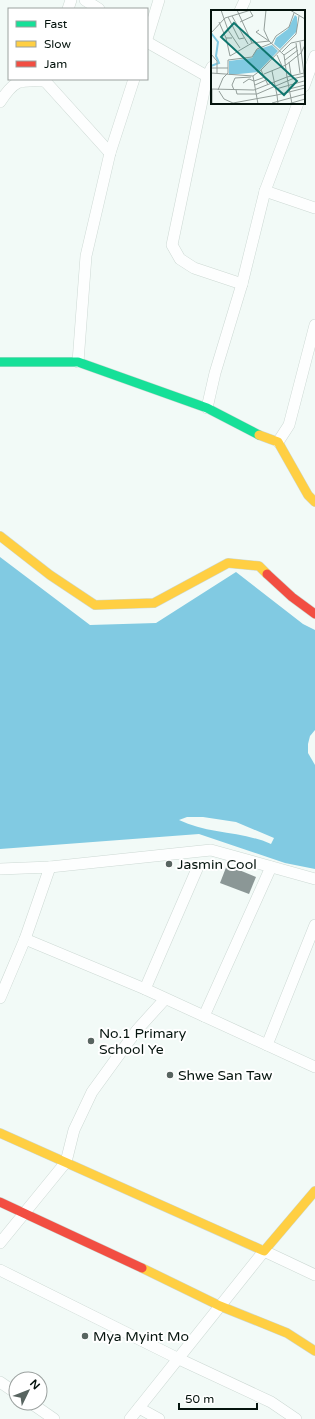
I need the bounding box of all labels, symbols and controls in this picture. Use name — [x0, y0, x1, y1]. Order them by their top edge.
legend — [8, 8, 148, 80]
inset map — [211, 10, 305, 104]
text: Fast — [44, 17, 68, 31]
text: Slow — [44, 37, 71, 51]
text: Jam — [44, 57, 67, 71]
place label: Jasmin Cool — [177, 856, 257, 873]
marker: Jasmin Cool — [164, 859, 174, 869]
place label: No.1 Primary School Ye — [99, 1025, 187, 1058]
marker: No.1 Primary School Ye — [86, 1036, 96, 1046]
place label: Shwe San Taw — [178, 1067, 272, 1084]
marker: Shwe San Taw — [165, 1070, 175, 1080]
place label: Mya Myint Mo — [93, 1328, 189, 1345]
marker: Mya Myint Mo — [80, 1331, 90, 1341]
north arrow — [8, 1371, 48, 1411]
text: N — [27, 1377, 43, 1392]
scale bar — [179, 1385, 257, 1411]
text: 50 m — [185, 1392, 214, 1406]

